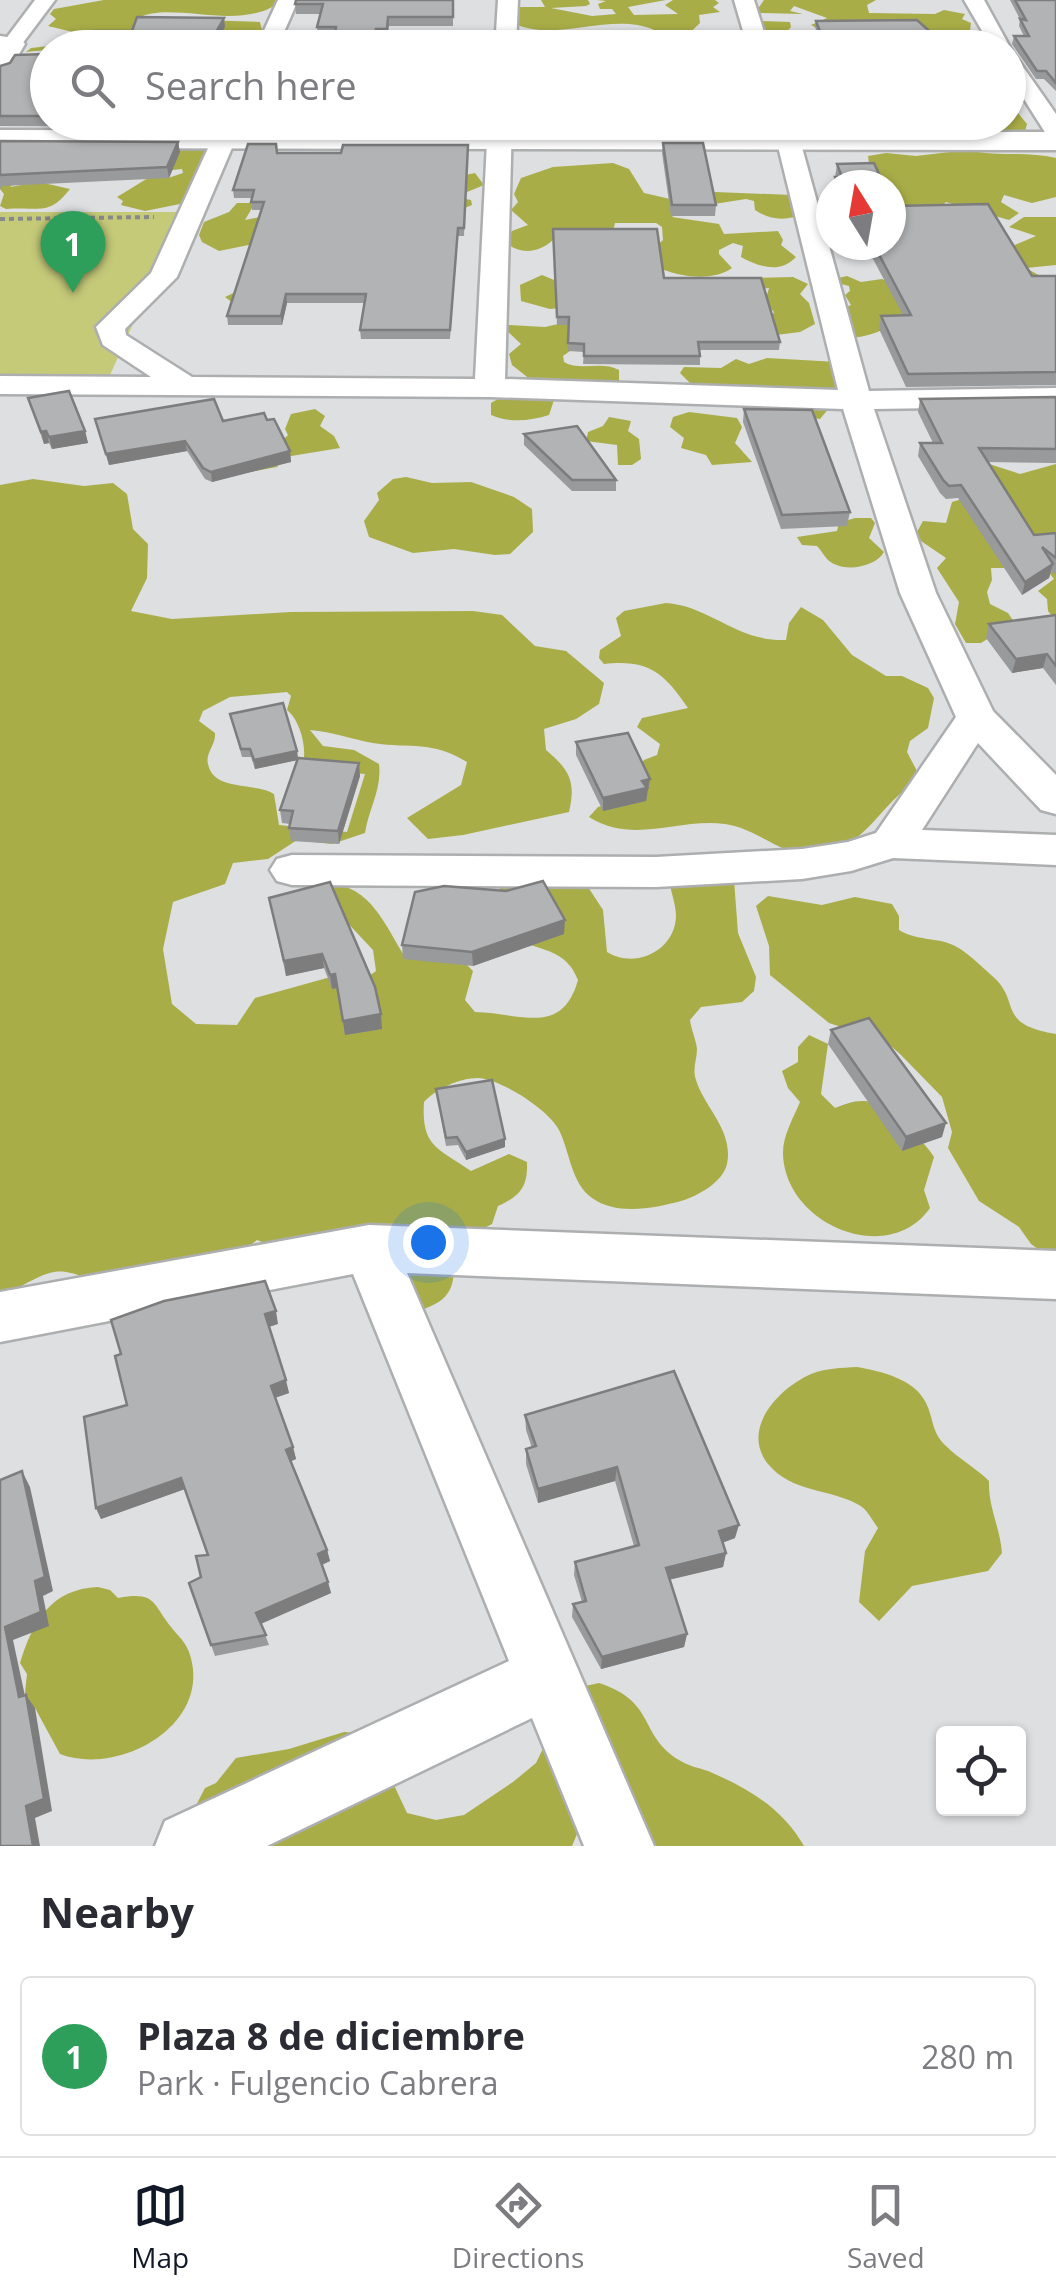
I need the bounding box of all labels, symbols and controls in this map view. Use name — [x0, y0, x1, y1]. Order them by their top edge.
search box — [30, 30, 1026, 140]
icon: search — [65, 58, 120, 113]
text: Search here — [145, 59, 357, 111]
north arrow — [816, 170, 906, 260]
pin: 1 — [40, 210, 106, 293]
your location — [403, 1217, 454, 1268]
map controls — [936, 1726, 1026, 1816]
button: locate — [936, 1726, 1026, 1816]
text: Nearby — [40, 1883, 194, 1940]
text: Plaza 8 de diciembre — [137, 2009, 525, 2061]
text: 1 — [65, 2035, 84, 2078]
text: 280 m — [921, 2035, 1014, 2078]
text: Park · Fulgencio Cabrera — [137, 2061, 499, 2104]
tab: Map — [131, 2178, 189, 2276]
tab: Directions — [452, 2178, 584, 2276]
tab: Saved — [847, 2178, 925, 2276]

